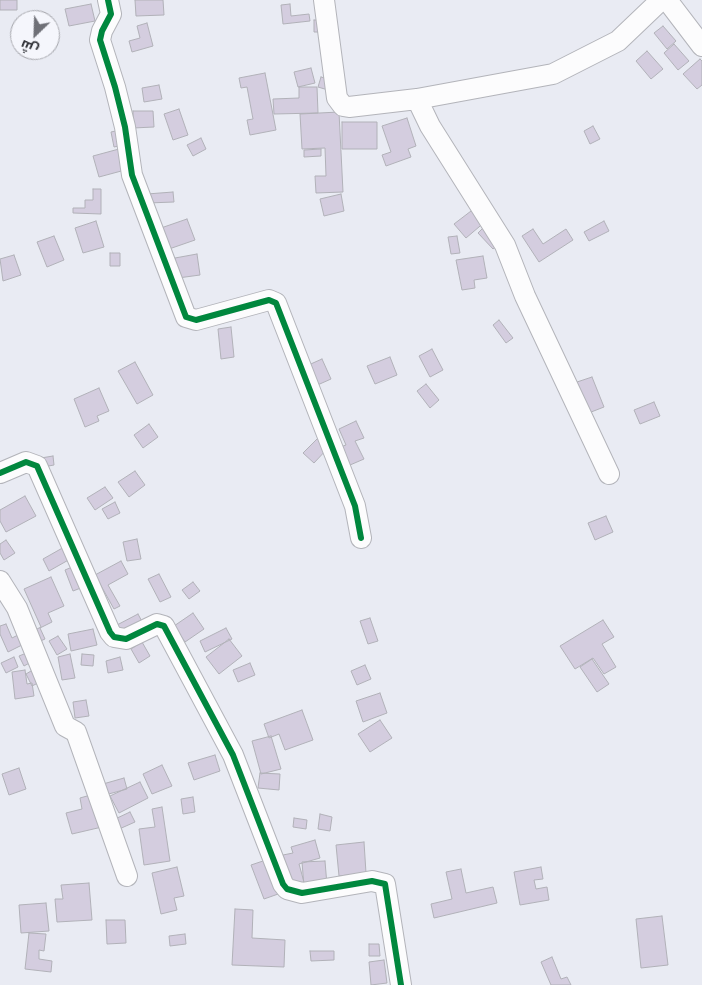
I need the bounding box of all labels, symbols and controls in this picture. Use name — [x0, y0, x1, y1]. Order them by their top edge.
north arrow — [10, 10, 60, 60]
text: ش — [17, 36, 41, 61]

